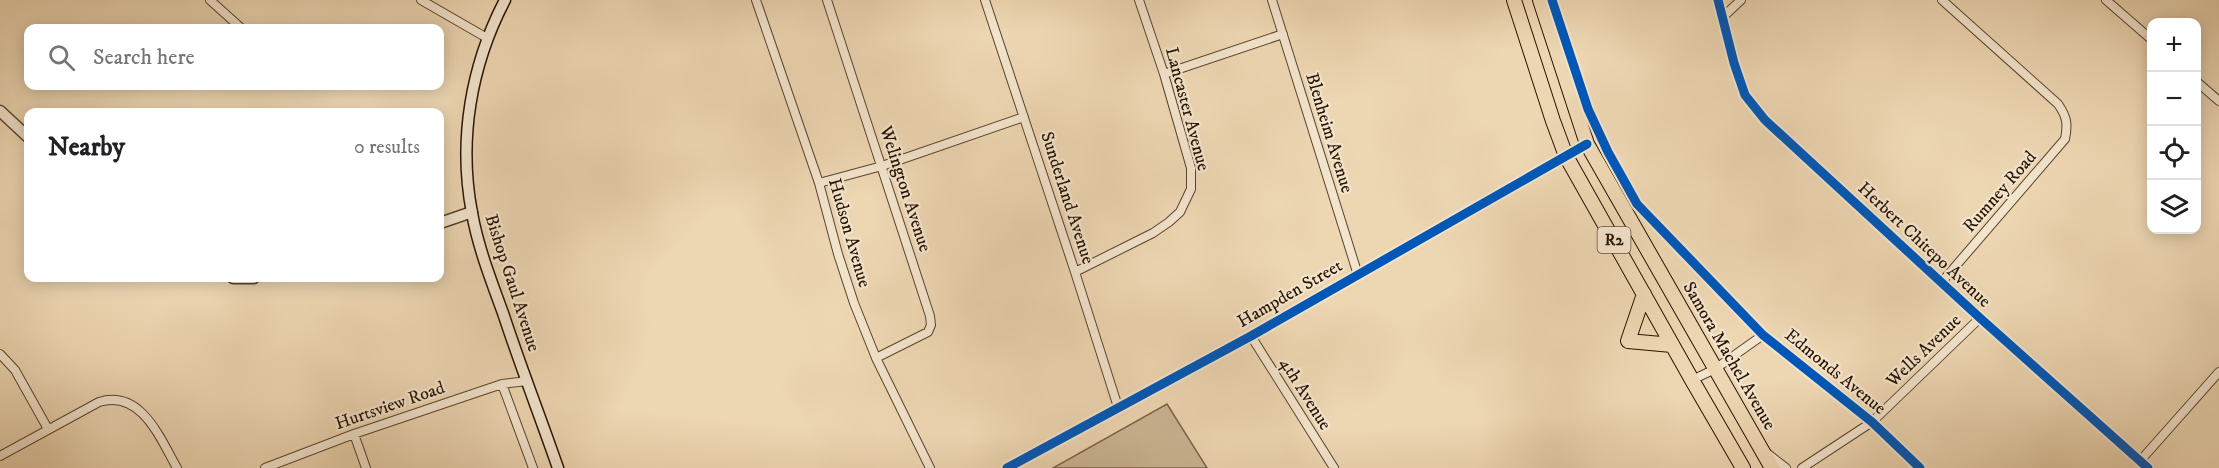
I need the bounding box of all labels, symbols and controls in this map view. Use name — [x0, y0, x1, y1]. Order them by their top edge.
map controls — [2147, 18, 2201, 234]
button: + — [2147, 18, 2201, 72]
search box — [24, 24, 444, 90]
icon: search — [45, 41, 78, 74]
text: Search here — [93, 44, 195, 71]
street label: Lancaster Avenue — [1160, 45, 1214, 173]
street label: Blenheim Avenue — [1300, 70, 1358, 196]
button: − — [2147, 72, 2201, 126]
street label: Welington Avenue — [874, 122, 936, 255]
button: locate — [2147, 126, 2201, 180]
street label: Sunderland Avenue — [1035, 129, 1099, 267]
text: Nearby — [48, 131, 125, 164]
text: 0 results — [354, 135, 420, 160]
street label: Rumney Road — [1959, 147, 2041, 237]
street label: Hudson Avenue — [823, 176, 875, 290]
street label: Herbert Chitepo Avenue — [1853, 178, 1995, 312]
button: layers — [2147, 180, 2201, 234]
street label: Bishop Gaul Avenue — [479, 212, 545, 354]
road number: R2 — [1598, 227, 1630, 253]
street label: Hampden Street — [1234, 255, 1347, 333]
street label: Samora Machel Avenue — [1678, 278, 1780, 434]
street label: Wells Avenue — [1881, 310, 1966, 393]
street label: Edmonds Avenue — [1780, 324, 1890, 420]
street label: 4th Avenue — [1274, 354, 1336, 434]
street label: Hurtsview Road — [332, 377, 448, 435]

